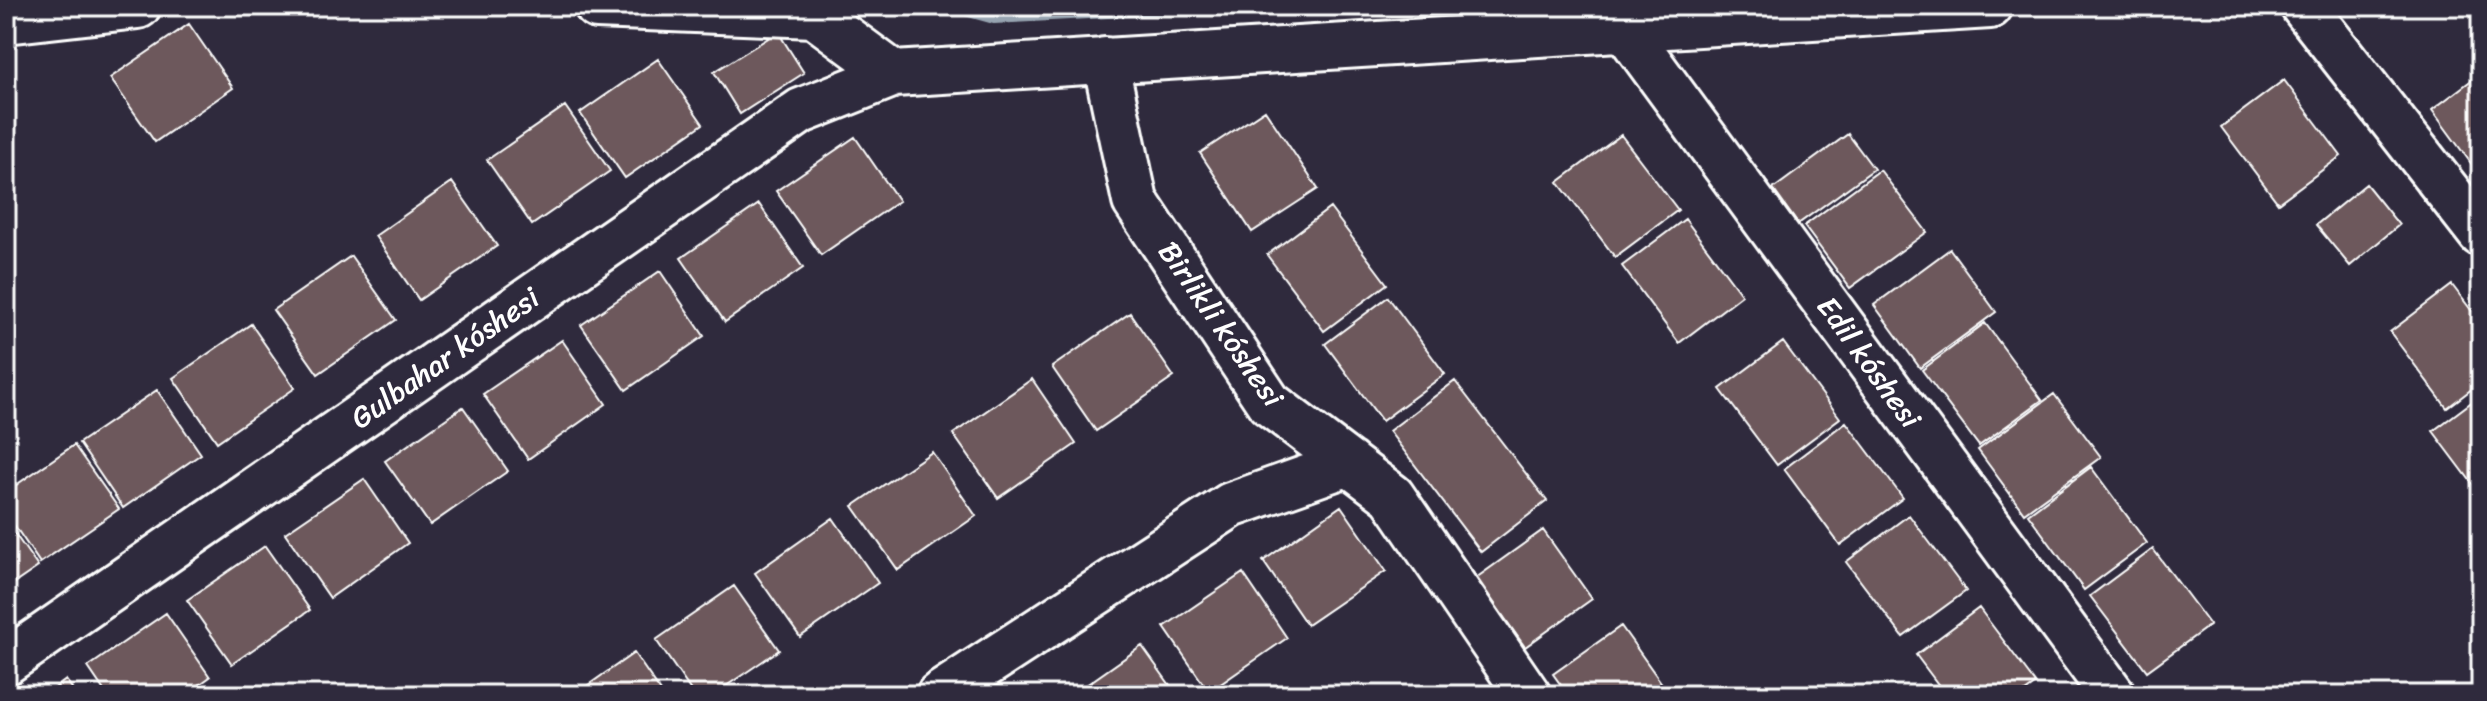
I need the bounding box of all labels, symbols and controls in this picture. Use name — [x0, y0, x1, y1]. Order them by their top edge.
street label: Birlikli kóshesi — [1143, 229, 1300, 420]
street label: Gulbahar kóshesi — [339, 271, 553, 444]
street label: Edil kóshesi — [1802, 284, 1937, 441]

